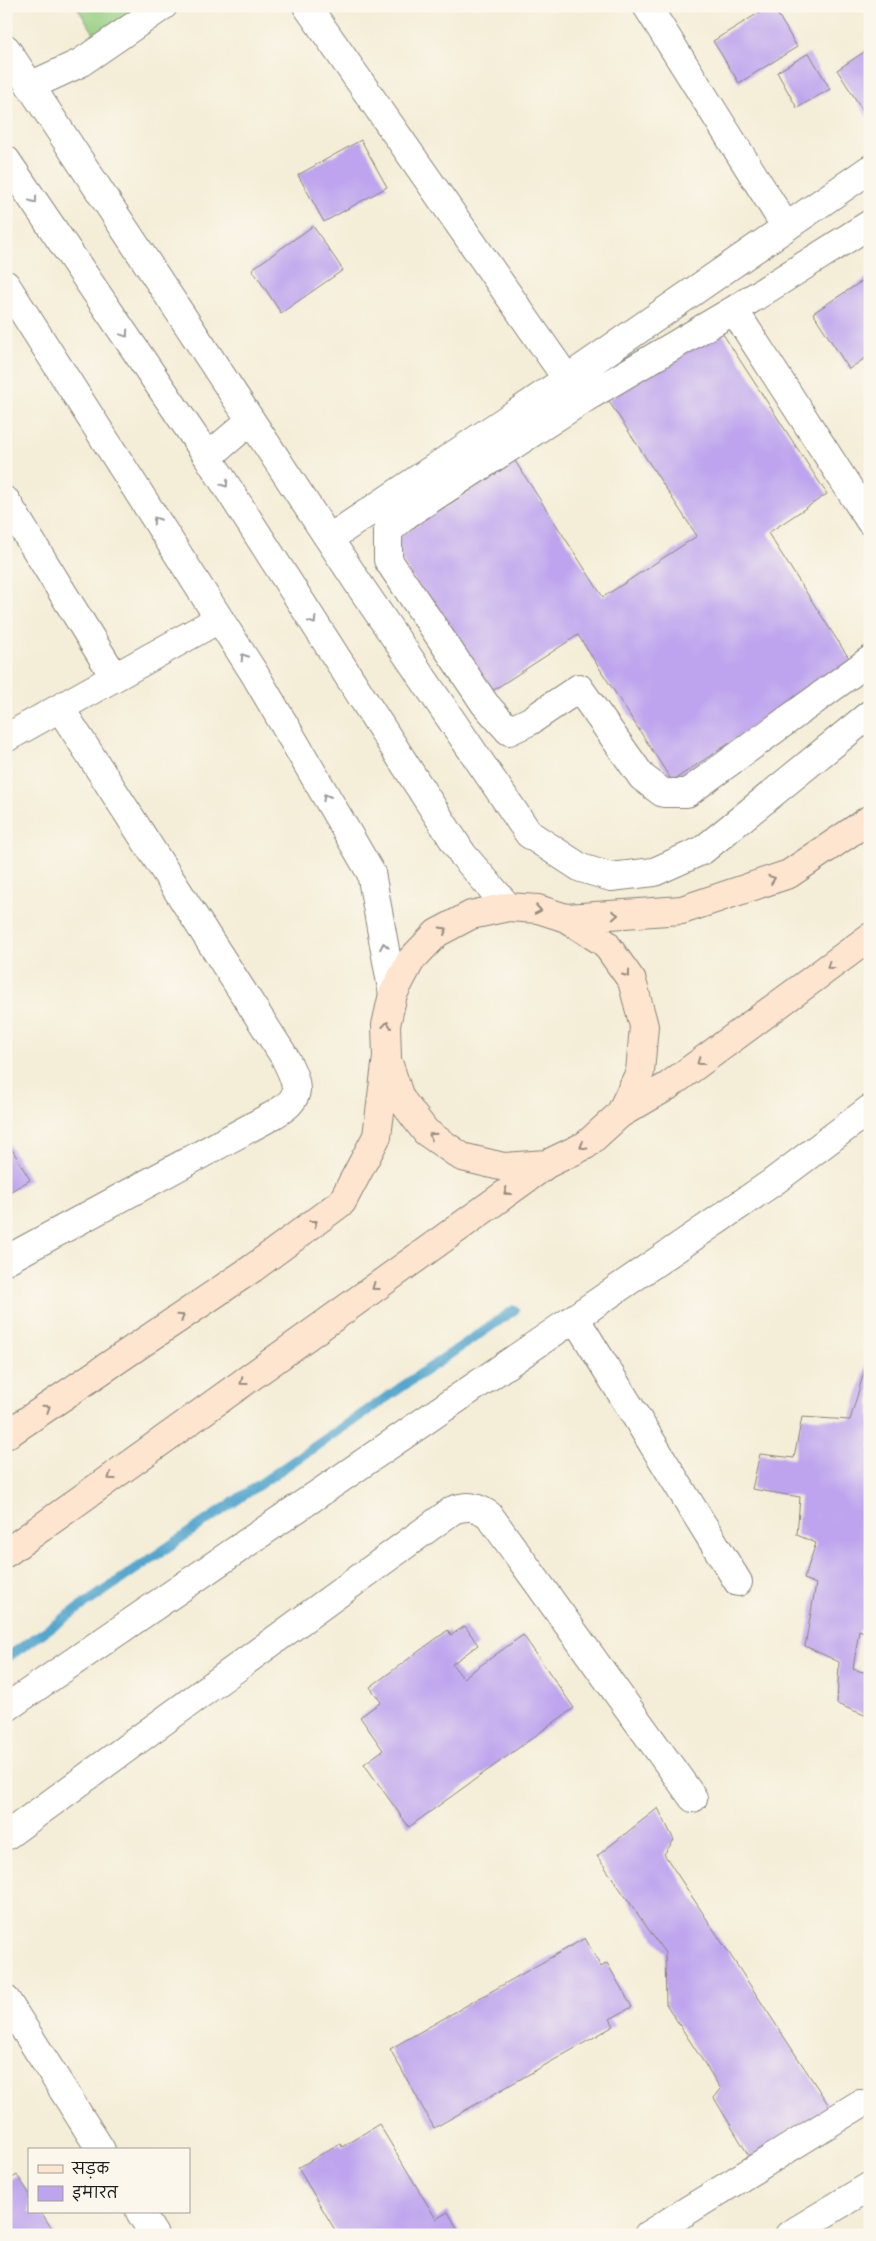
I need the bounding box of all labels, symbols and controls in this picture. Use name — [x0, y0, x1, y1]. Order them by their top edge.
one-way arrow — [28, 194, 37, 204]
one-way arrow — [119, 329, 128, 338]
one-way arrow — [219, 478, 229, 487]
one-way arrow — [153, 516, 162, 526]
one-way arrow — [307, 615, 316, 624]
one-way arrow — [241, 653, 250, 662]
one-way arrow — [323, 793, 333, 802]
one-way arrow — [767, 875, 776, 885]
one-way arrow — [533, 904, 542, 914]
one-way arrow — [611, 909, 619, 920]
one-way arrow — [438, 926, 447, 936]
one-way arrow — [380, 942, 390, 950]
one-way arrow — [827, 960, 836, 969]
one-way arrow — [621, 968, 630, 978]
one-way arrow — [381, 1021, 392, 1029]
one-way arrow — [697, 1057, 706, 1065]
one-way arrow — [429, 1133, 438, 1143]
one-way arrow — [579, 1139, 588, 1149]
one-way arrow — [504, 1187, 513, 1195]
one-way arrow — [308, 1220, 318, 1229]
one-way arrow — [372, 1282, 381, 1290]
one-way arrow — [175, 1314, 185, 1323]
one-way arrow — [240, 1377, 249, 1385]
one-way arrow — [41, 1405, 50, 1414]
one-way arrow — [108, 1471, 117, 1481]
legend — [28, 2148, 190, 2214]
text: सड़क — [71, 2162, 110, 2180]
text: इमारत — [72, 2185, 119, 2204]

